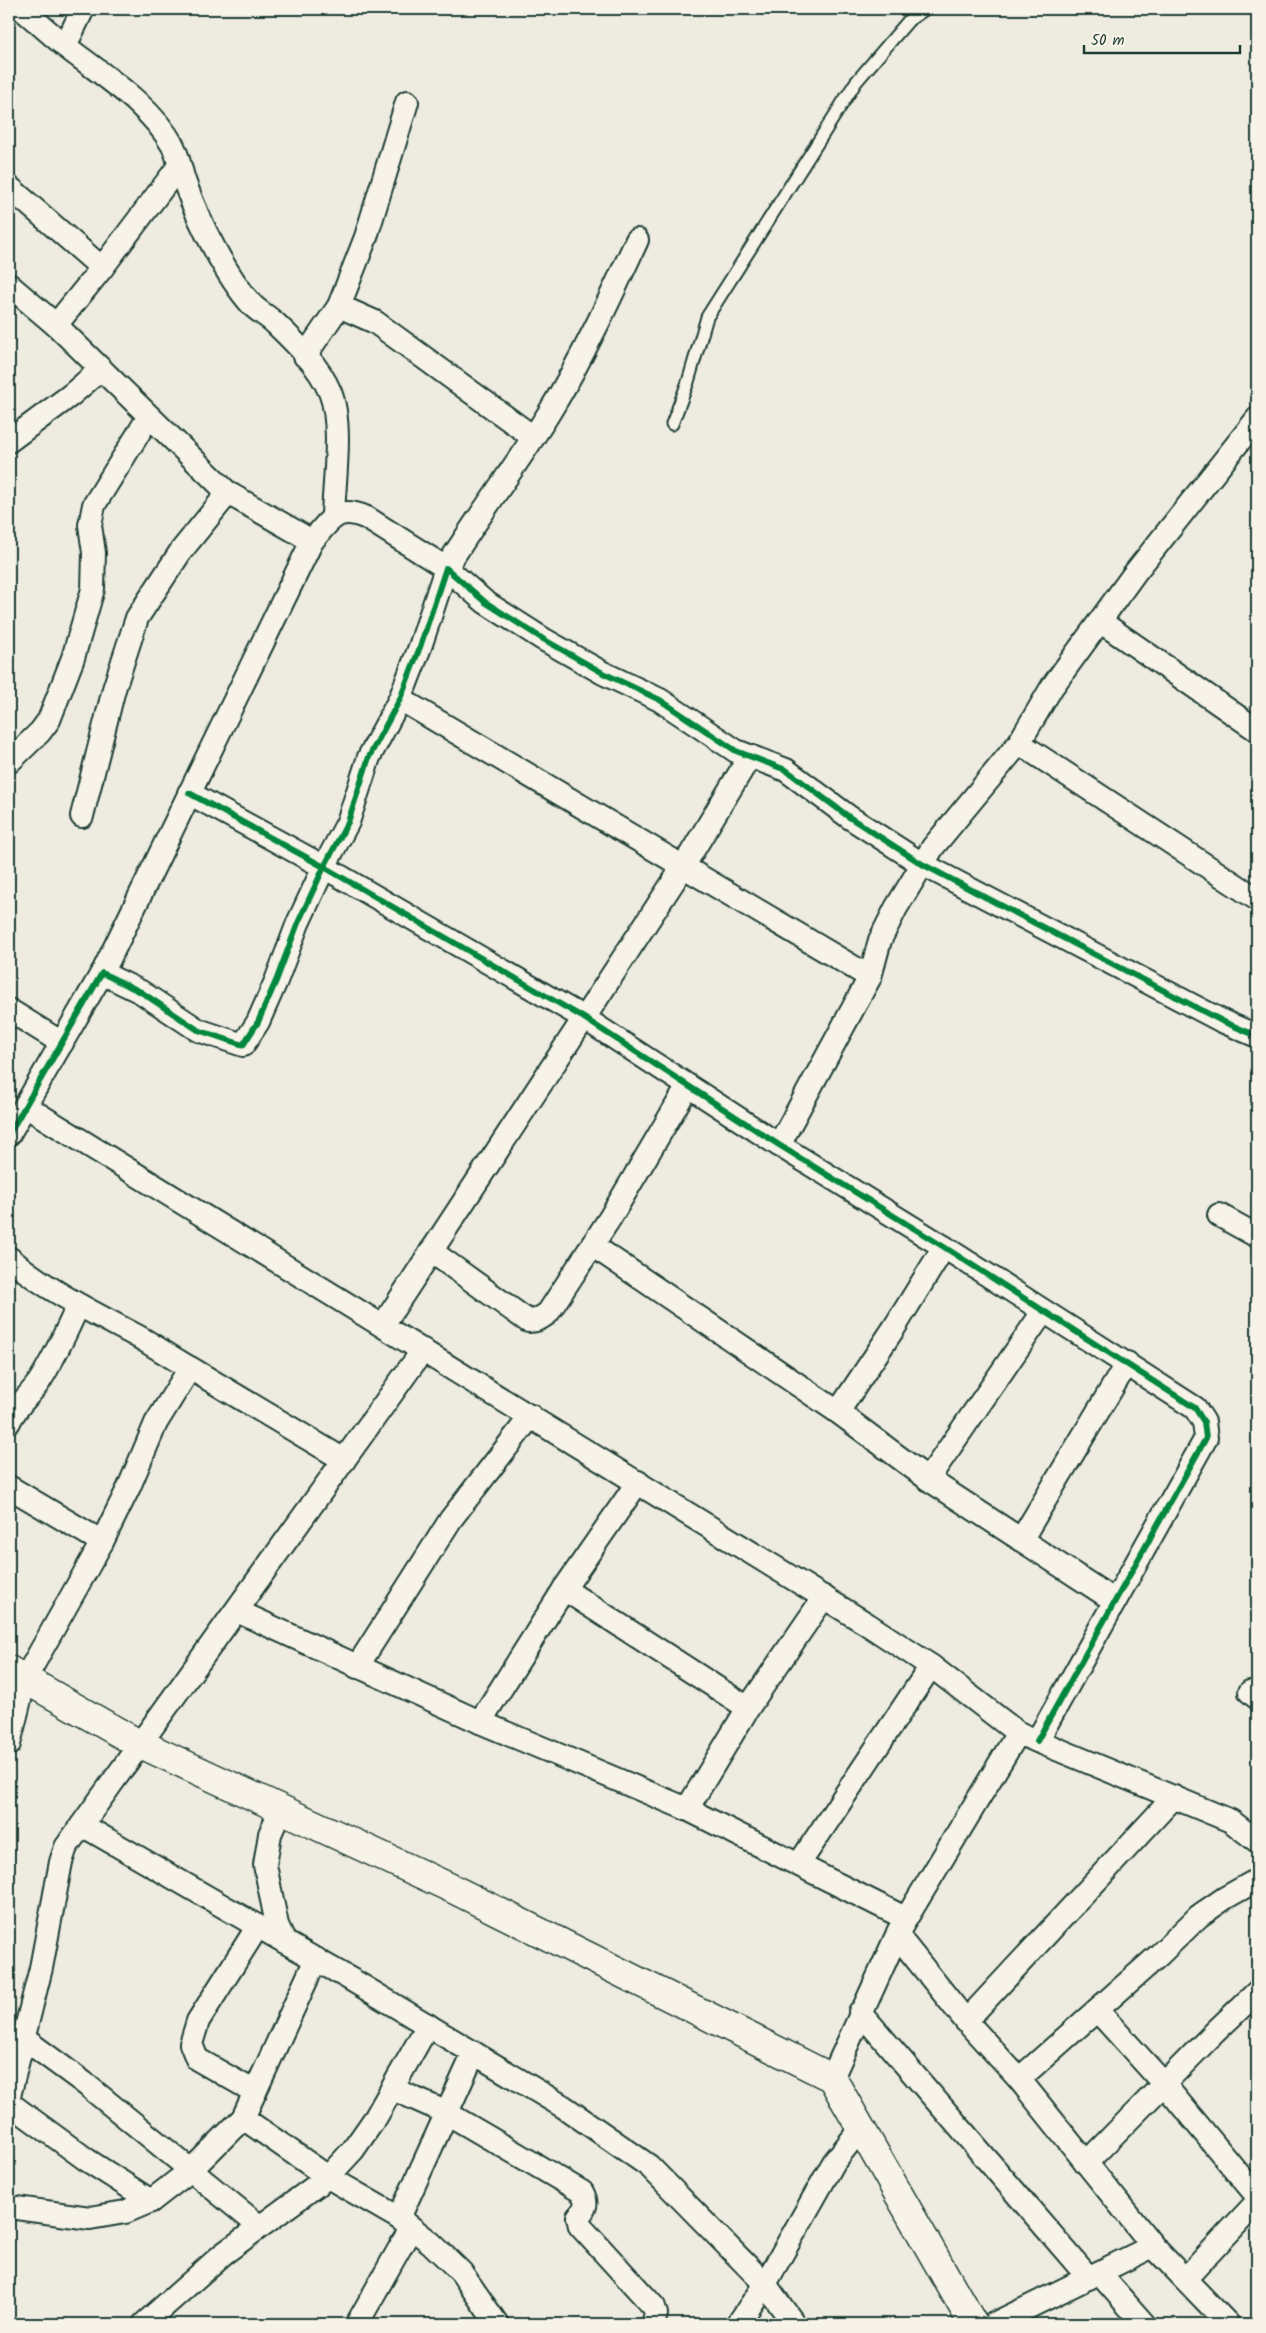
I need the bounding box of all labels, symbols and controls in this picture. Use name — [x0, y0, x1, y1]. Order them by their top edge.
scale bar — [1084, 22, 1240, 54]
text: 50 m — [1091, 29, 1125, 53]

